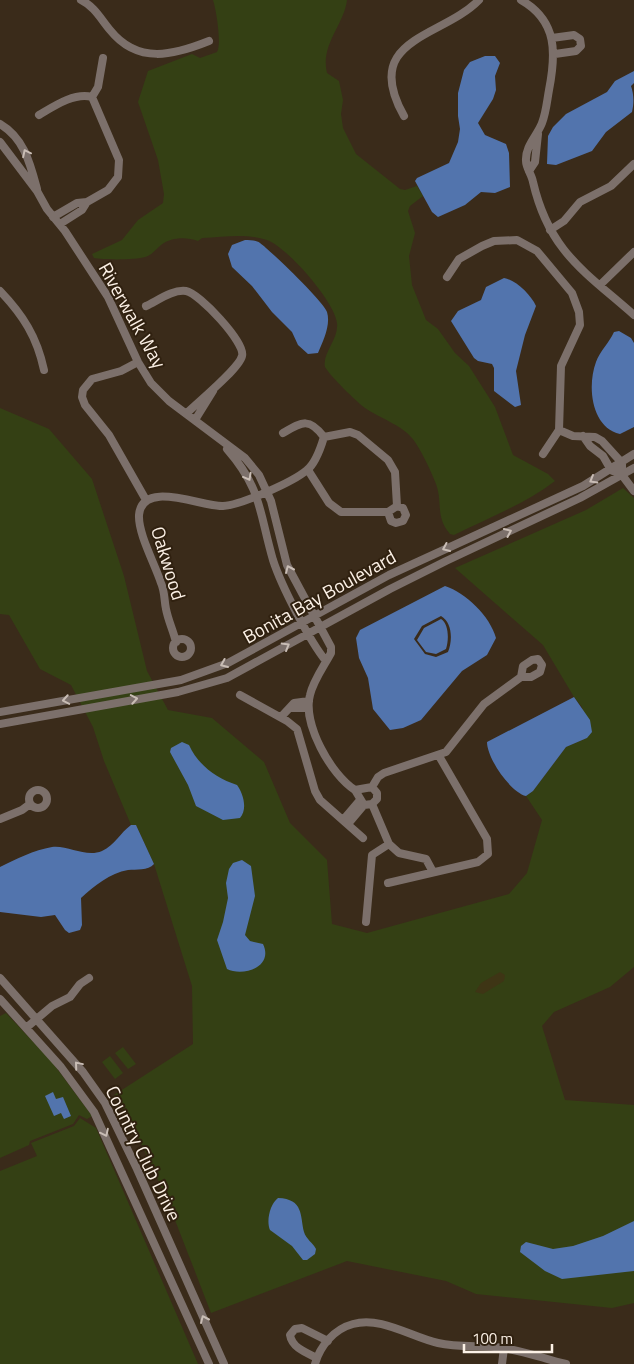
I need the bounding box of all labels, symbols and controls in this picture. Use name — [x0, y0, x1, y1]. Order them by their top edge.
one-way arrow — [21, 149, 32, 158]
street label: Riverwalk Way — [92, 256, 174, 374]
one-way arrow — [242, 471, 252, 480]
one-way arrow — [590, 474, 599, 484]
street label: Oakwood — [144, 523, 194, 603]
one-way arrow — [503, 527, 512, 538]
street label: Bonita Bay Boulevard — [237, 542, 401, 650]
one-way arrow — [442, 542, 451, 553]
one-way arrow — [285, 565, 296, 574]
one-way arrow — [280, 643, 289, 653]
one-way arrow — [221, 659, 229, 669]
one-way arrow — [62, 694, 71, 704]
one-way arrow — [130, 695, 138, 705]
one-way arrow — [75, 1062, 83, 1071]
street label: Country Club Drive — [99, 1080, 189, 1226]
one-way arrow — [99, 1128, 109, 1137]
one-way arrow — [200, 1315, 211, 1324]
scale bar — [464, 1322, 552, 1354]
text: 100 m — [472, 1327, 513, 1350]

